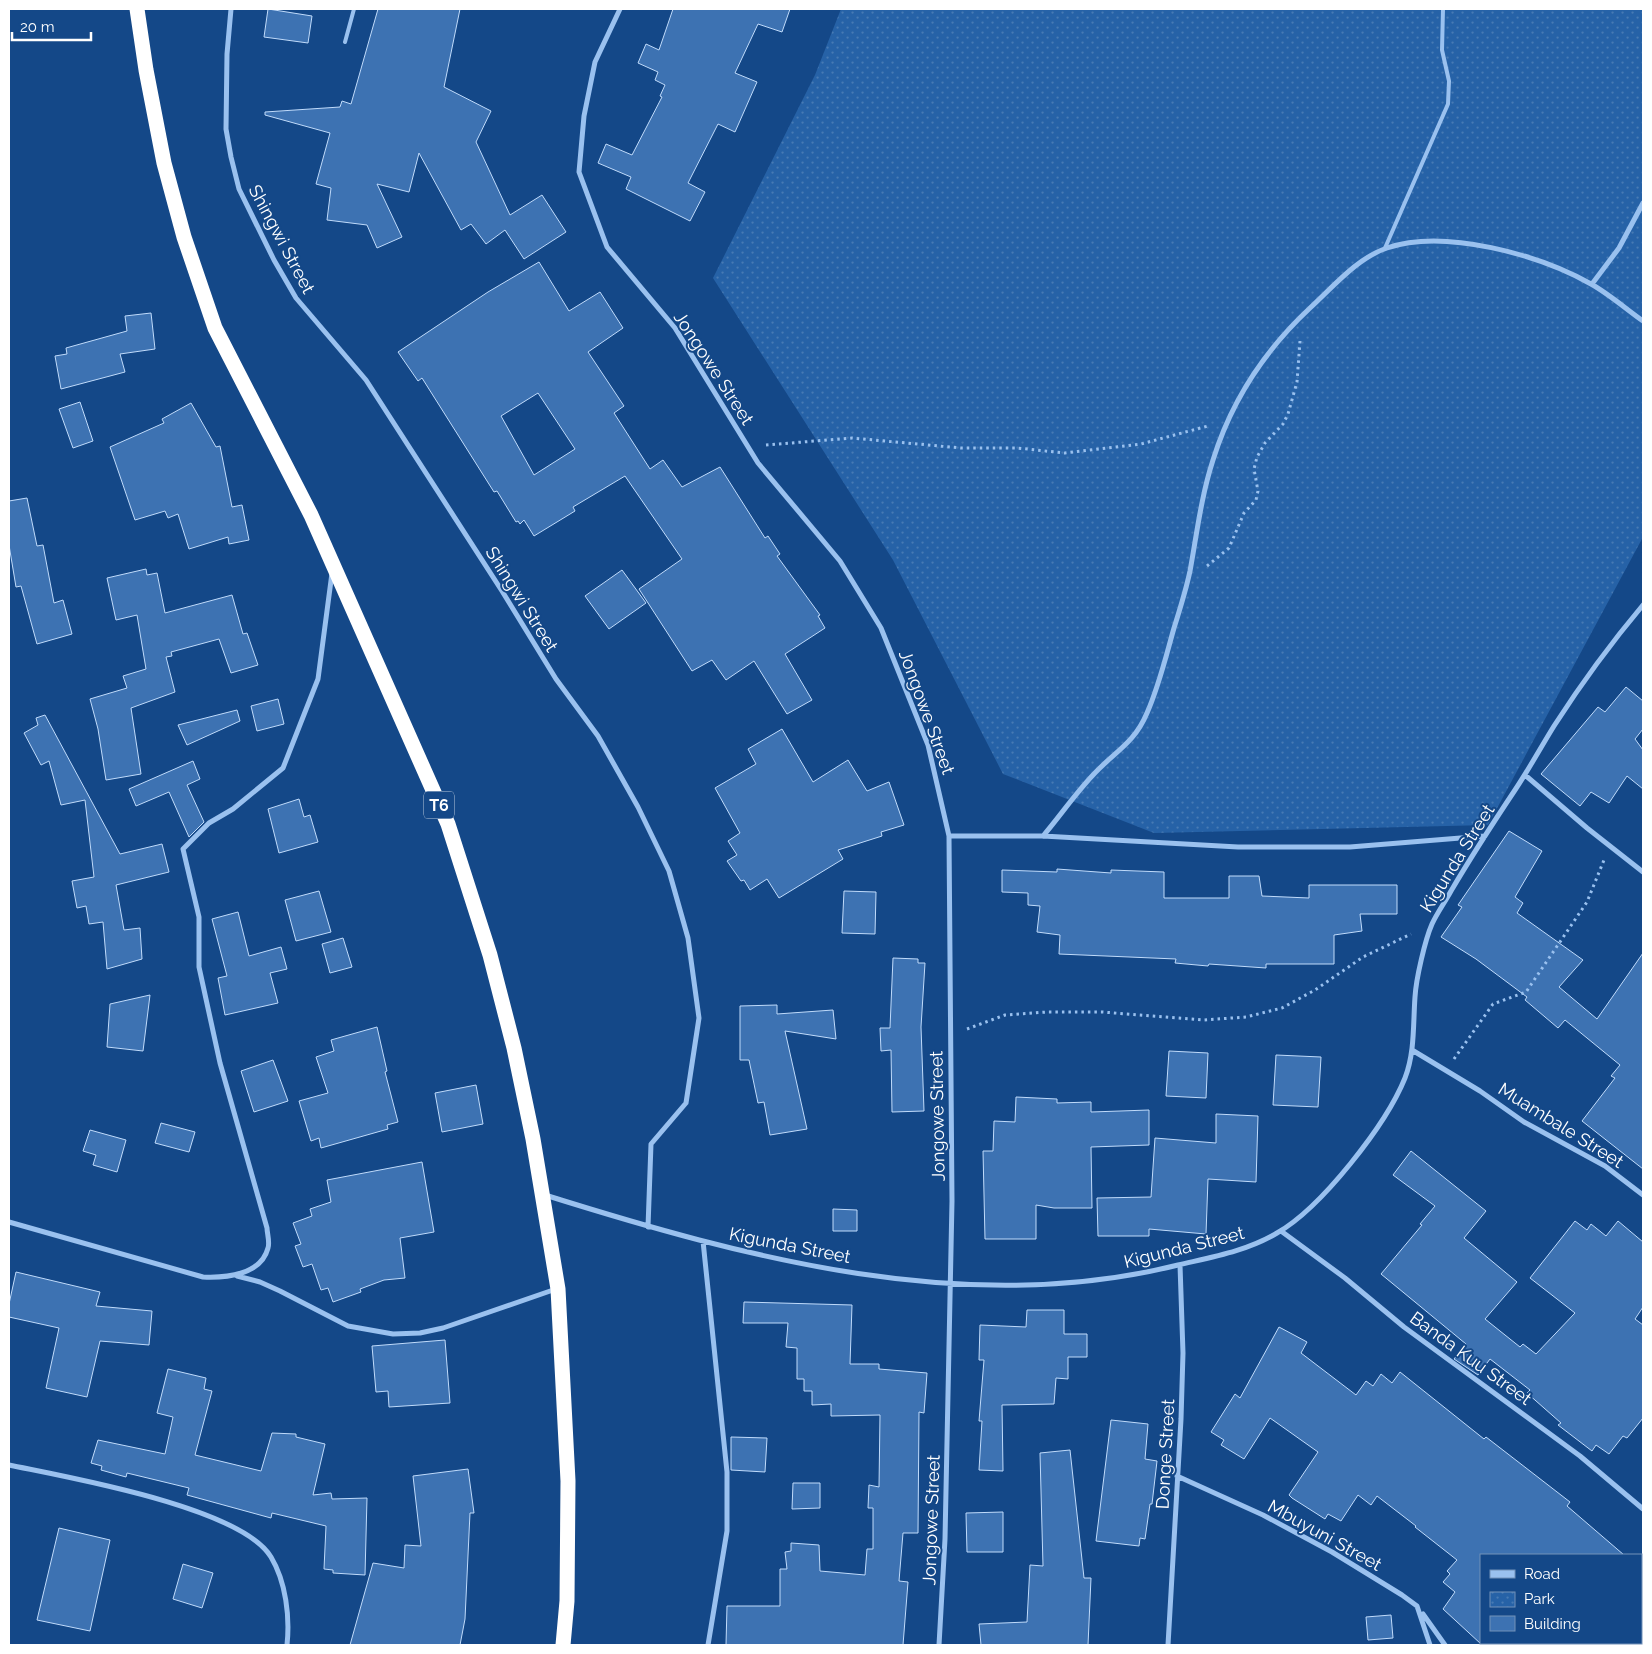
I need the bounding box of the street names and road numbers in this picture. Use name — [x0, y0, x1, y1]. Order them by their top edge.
street label: Shingwi Street — [245, 181, 319, 297]
street label: Jongowe Street — [670, 308, 758, 428]
street label: Shingwi Street — [481, 543, 563, 655]
street label: Jongowe Street — [895, 647, 959, 777]
road number: T6 — [424, 792, 454, 818]
street label: Kigunda Street — [1415, 800, 1499, 916]
street label: Jongowe Street — [925, 1051, 949, 1181]
street label: Muambale Street — [1495, 1078, 1627, 1172]
street label: Kigunda Street — [1122, 1222, 1246, 1272]
street label: Kigunda Street — [727, 1223, 853, 1267]
street label: Banda Kuu Street — [1406, 1307, 1536, 1409]
street label: Donge Street — [1152, 1398, 1178, 1510]
street label: Jongowe Street — [918, 1454, 944, 1586]
street label: Mbuyuni Street — [1264, 1495, 1386, 1575]

